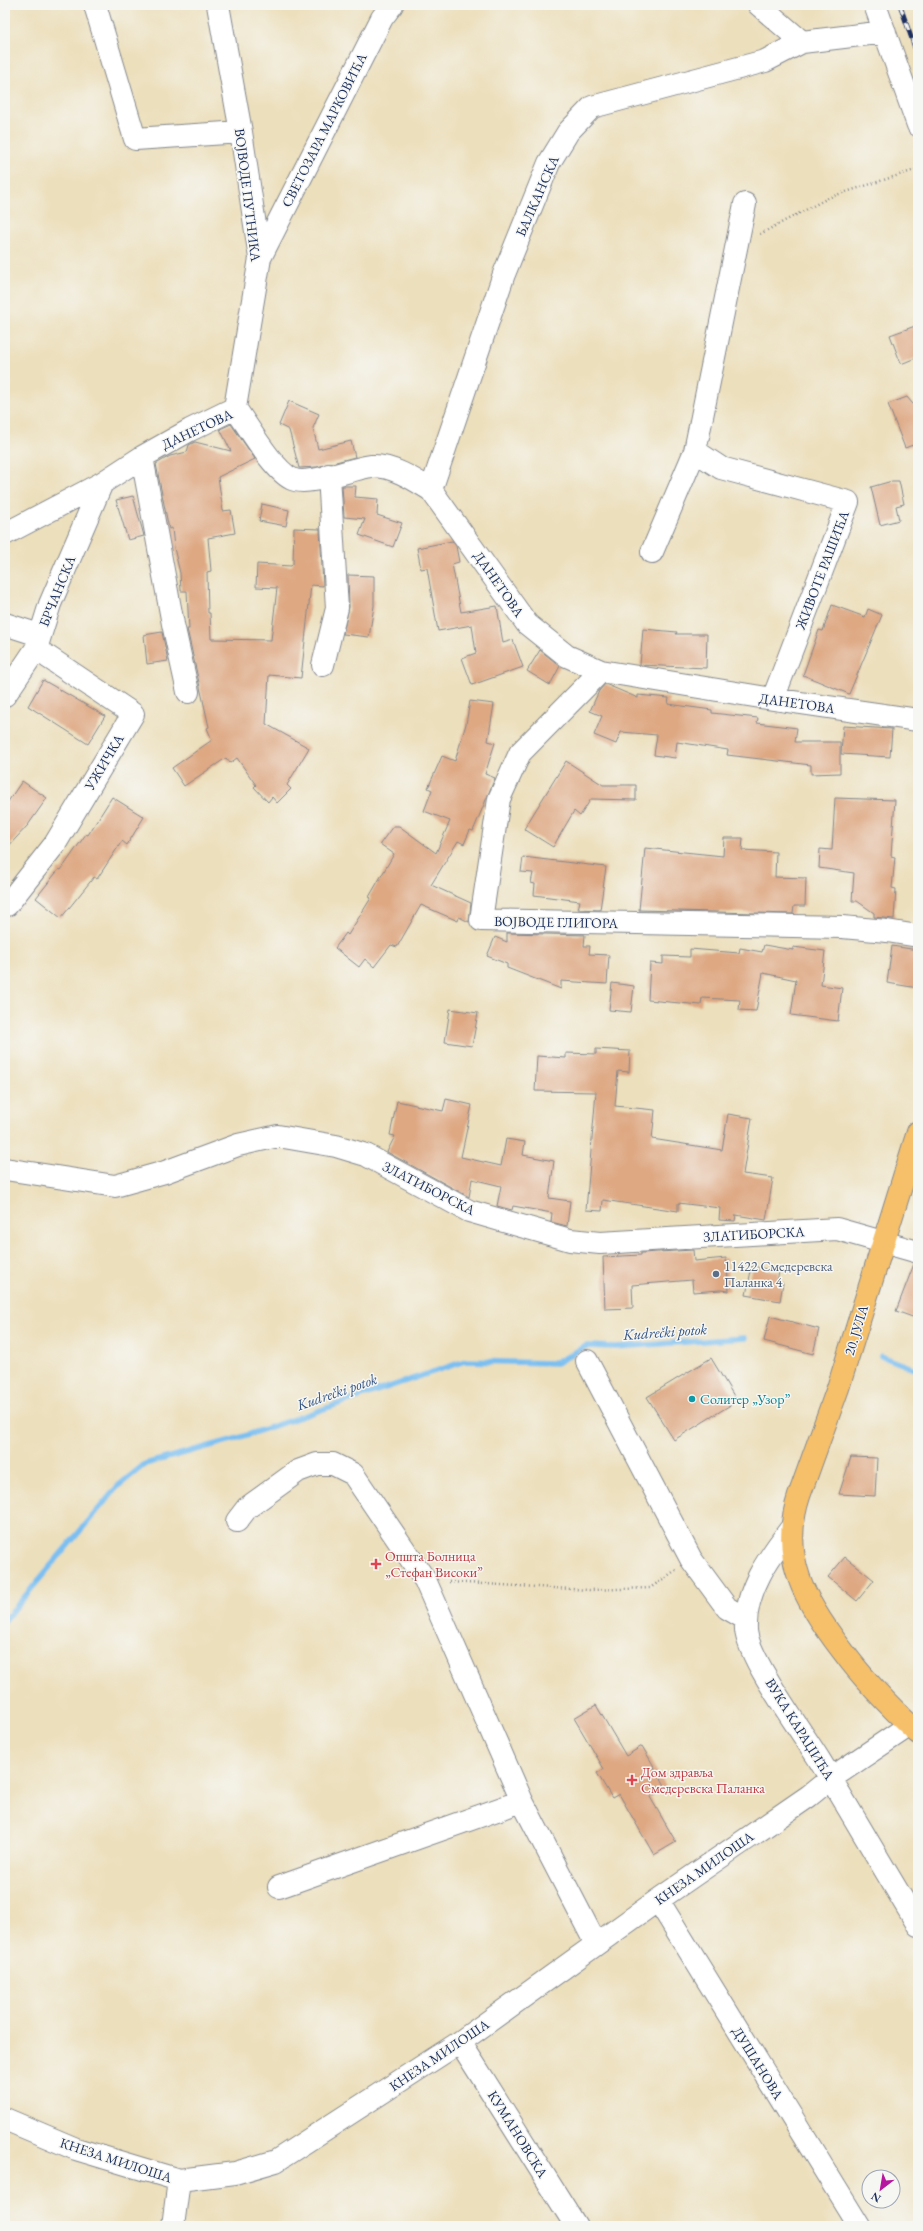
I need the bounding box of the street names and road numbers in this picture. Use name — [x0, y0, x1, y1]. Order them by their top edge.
street label: СВЕТОЗАРА МАРКОВИЋА — [277, 50, 371, 210]
street label: ВОЈВОДЕ ПУТНИКА — [231, 127, 265, 263]
street label: БАЛКАНСКА — [511, 152, 563, 239]
street label: ДАНЕТОВА — [159, 405, 236, 453]
street label: ЖИВОТЕ РАШИЋА — [791, 508, 853, 633]
street label: ДАНЕТОВА — [470, 548, 528, 621]
street label: БРЧАНСКА — [35, 552, 80, 629]
street label: ДАНЕТОВА — [758, 689, 836, 717]
street label: УЖИЧКА — [80, 730, 128, 794]
street label: ВОЈВОДЕ ГЛИГОРА — [494, 912, 618, 932]
street label: ЗЛАТИБОРСКА — [380, 1157, 479, 1219]
street label: ЗЛАТИБОРСКА — [703, 1222, 805, 1246]
street label: 20. ЈУЛА — [840, 1302, 872, 1357]
street label: ВУКА КАРАЏИЋА — [762, 1675, 839, 1783]
street label: КНЕЗА МИЛОША — [651, 1827, 757, 1909]
street label: КНЕЗА МИЛОША — [386, 2015, 493, 2095]
street label: ДУШАНОВА — [728, 2023, 788, 2103]
street label: КУМАНОВСКА — [484, 2087, 552, 2181]
street label: КНЕЗА МИЛОША — [58, 2133, 175, 2187]

